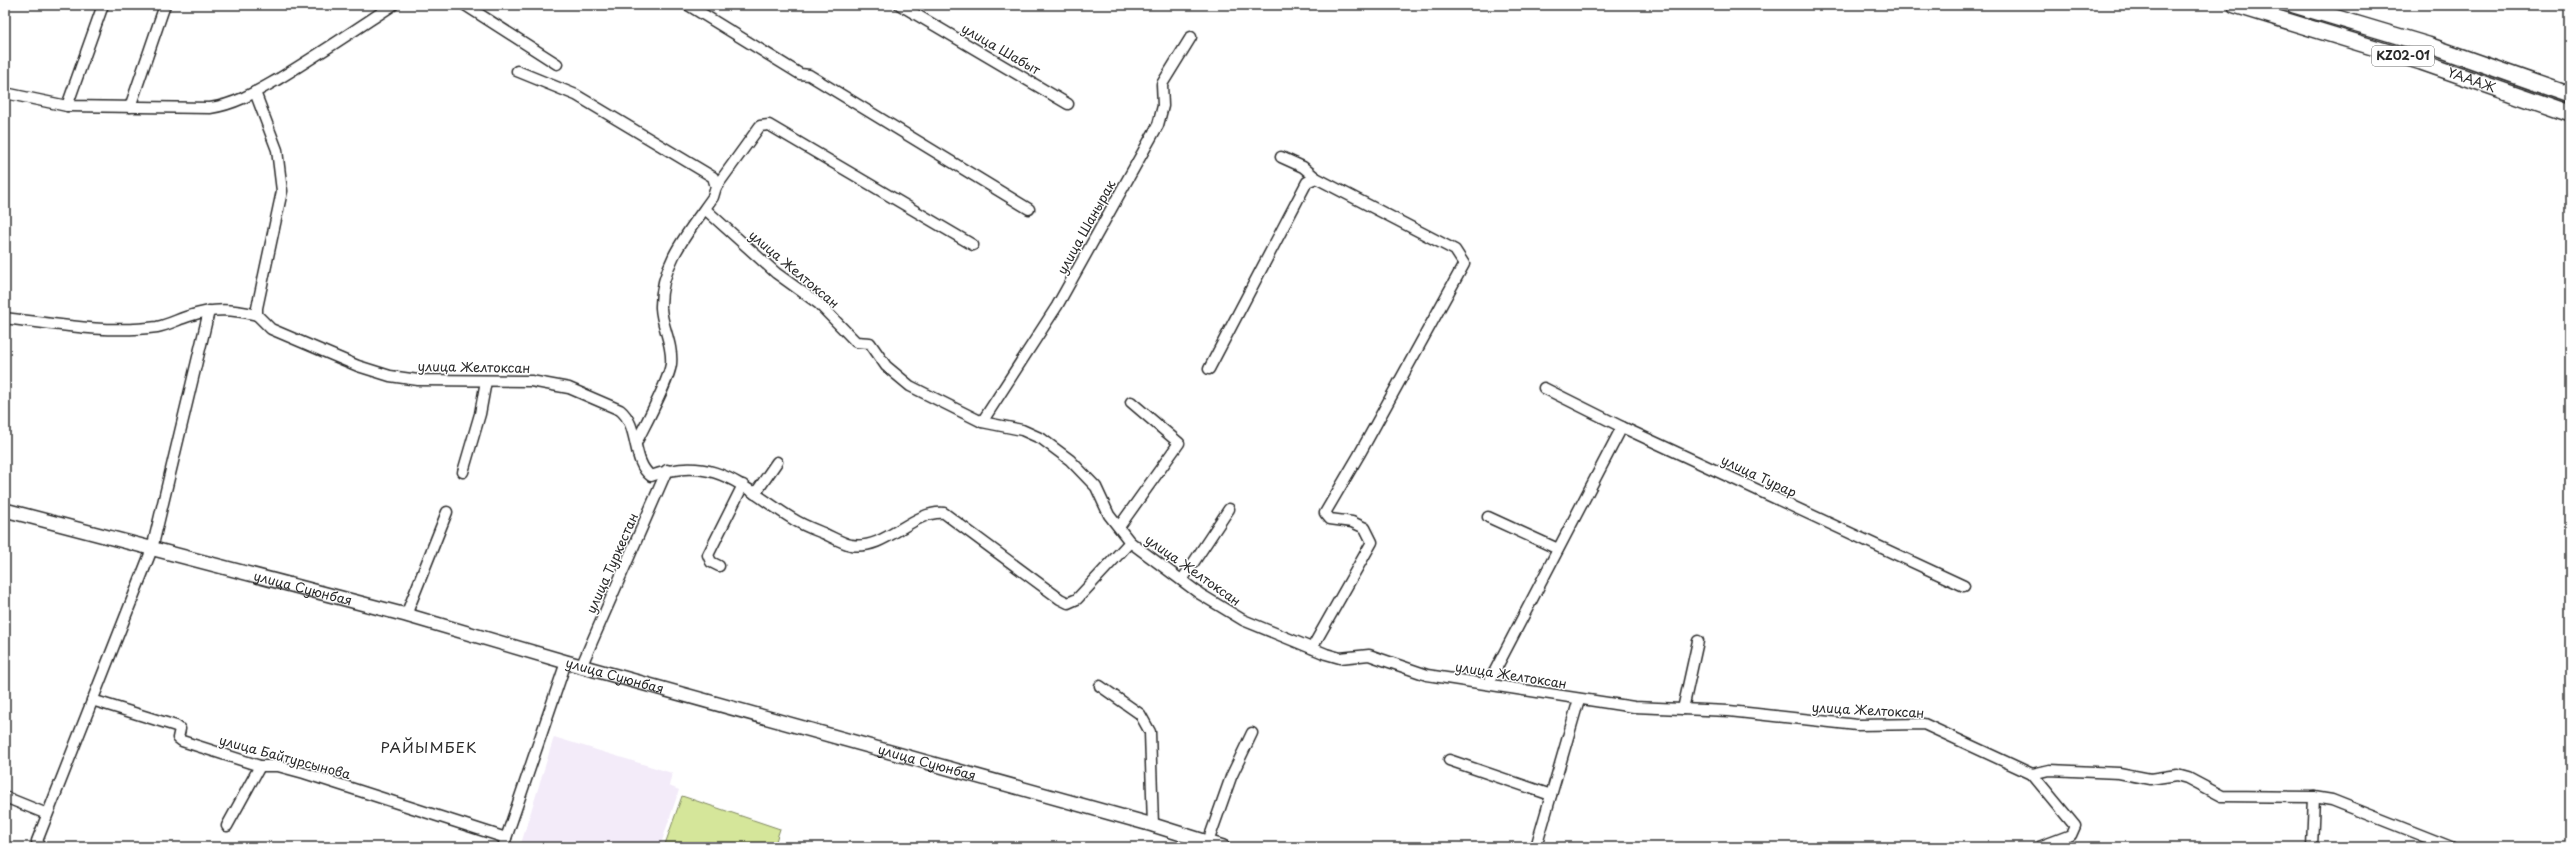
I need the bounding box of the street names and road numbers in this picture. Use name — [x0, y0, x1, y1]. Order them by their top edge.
street label: улица Шабыт — [958, 18, 1045, 79]
road number: KZ02-01 — [2372, 46, 2434, 66]
street label: ҮАААЖ — [2445, 62, 2498, 96]
street label: улица Шанырак — [1052, 176, 1120, 277]
street label: улица Желтоксан — [745, 225, 844, 312]
street label: улица Желтоксан — [418, 356, 530, 377]
street label: улица Турар — [1718, 450, 1800, 501]
street label: улица Туркестан — [581, 509, 642, 616]
street label: улица Желтоксан — [1142, 530, 1245, 610]
street label: улица Суюнбая — [252, 566, 354, 610]
street label: улица Суюнбая — [564, 652, 666, 698]
street label: улица Желтоксан — [1454, 656, 1568, 693]
street label: улица Желтоксан — [1811, 697, 1925, 722]
street label: улица Байтурсынова — [217, 730, 354, 783]
street label: улица Суюнбая — [876, 739, 978, 784]

